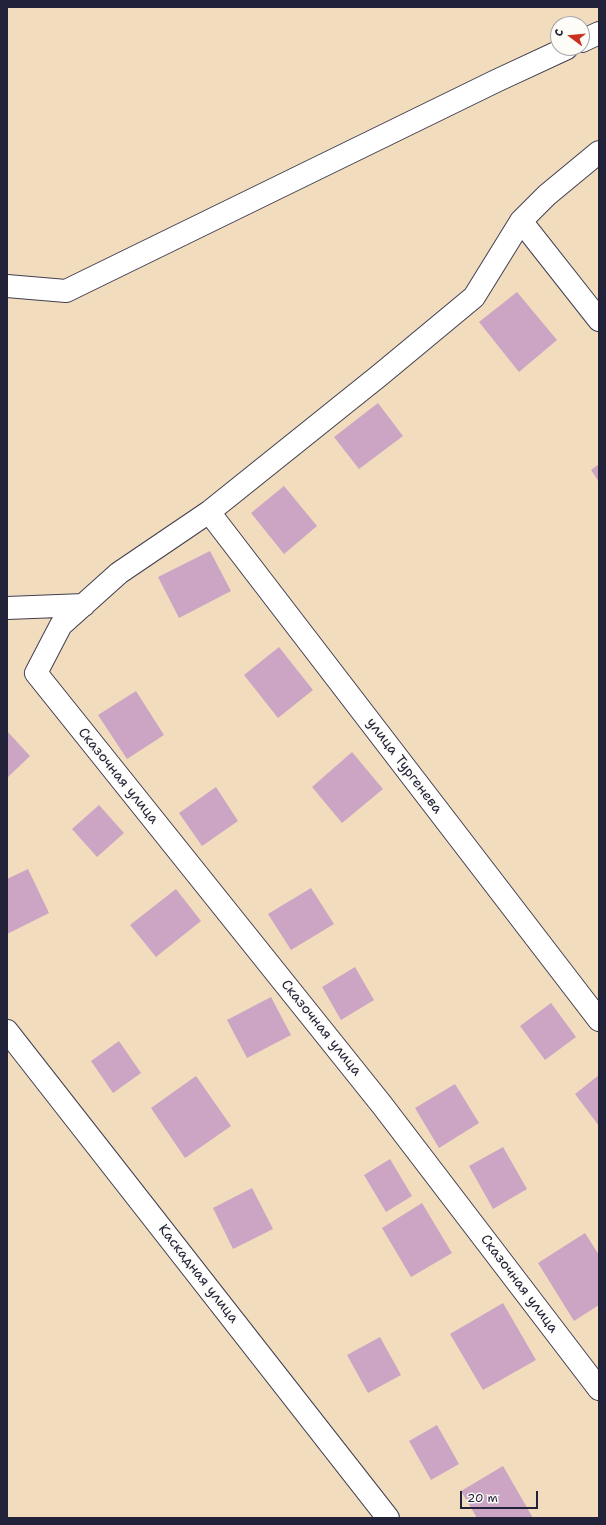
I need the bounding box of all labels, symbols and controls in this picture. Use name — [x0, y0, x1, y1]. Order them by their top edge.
north arrow — [550, 16, 590, 56]
text: С — [551, 28, 567, 38]
street label: улица Тургенева — [362, 715, 446, 817]
street label: Сказочная улица — [74, 725, 162, 827]
street label: Сказочная улица — [277, 977, 365, 1079]
street label: Каскадная улица — [154, 1221, 242, 1327]
street label: Сказочная улица — [477, 1232, 561, 1336]
scale bar — [462, 1483, 540, 1509]
text: 20 m — [467, 1490, 498, 1506]

